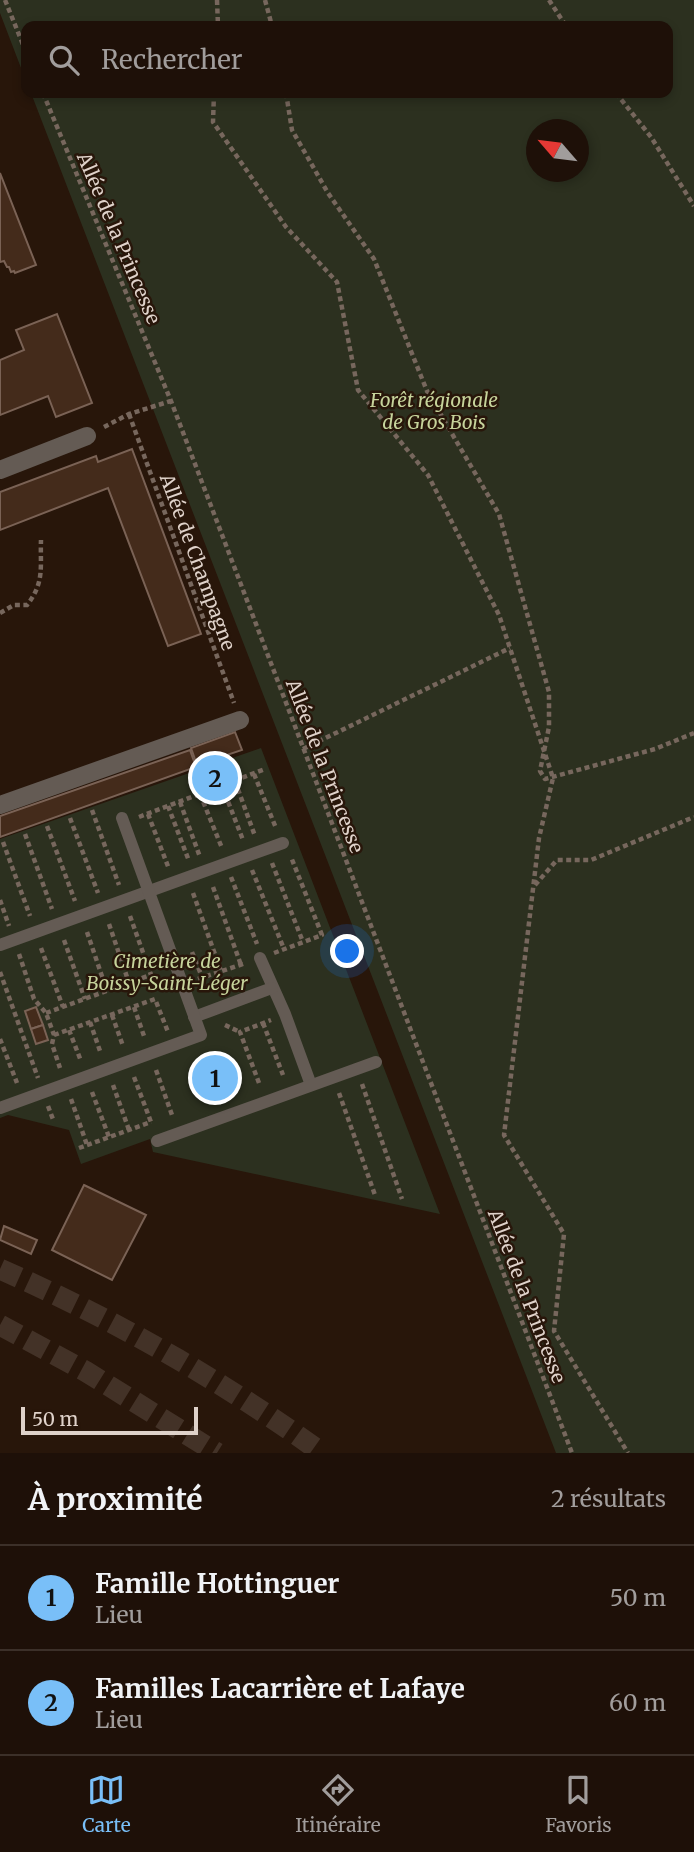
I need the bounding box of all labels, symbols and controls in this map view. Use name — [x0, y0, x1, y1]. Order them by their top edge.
search box — [21, 21, 673, 98]
icon: search — [45, 41, 83, 79]
text: Rechercher — [101, 43, 243, 76]
north arrow — [526, 119, 589, 182]
street label: Allée de la Princesse — [72, 148, 166, 328]
park label: Forêt régionale de Gros Bois — [369, 388, 498, 434]
street label: Allée de Champagne — [155, 469, 241, 654]
street label: Allée de la Princesse — [280, 675, 369, 856]
pin: 2 — [192, 752, 238, 804]
your location — [330, 934, 364, 968]
park label: Cimetière de Boissy-Saint-Léger — [86, 949, 248, 995]
pin: 1 — [192, 1052, 238, 1104]
street label: Allée de la Princesse — [482, 1205, 571, 1386]
scale bar — [21, 1404, 198, 1436]
text: 50 m — [32, 1407, 78, 1431]
text: À proximité — [28, 1480, 203, 1518]
text: 2 résultats — [551, 1484, 666, 1513]
text: Famille Hottinguer — [95, 1567, 339, 1600]
text: 1 — [46, 1583, 56, 1612]
text: 50 m — [610, 1583, 666, 1612]
text: Lieu — [95, 1600, 143, 1629]
text: Familles Lacarrière et Lafaye — [95, 1672, 465, 1705]
text: 2 — [44, 1688, 58, 1717]
text: 60 m — [609, 1688, 666, 1717]
text: Lieu — [95, 1705, 143, 1734]
tab: Carte — [82, 1771, 131, 1837]
tab: Itinéraire — [295, 1771, 381, 1837]
tab: Favoris — [545, 1771, 612, 1837]

